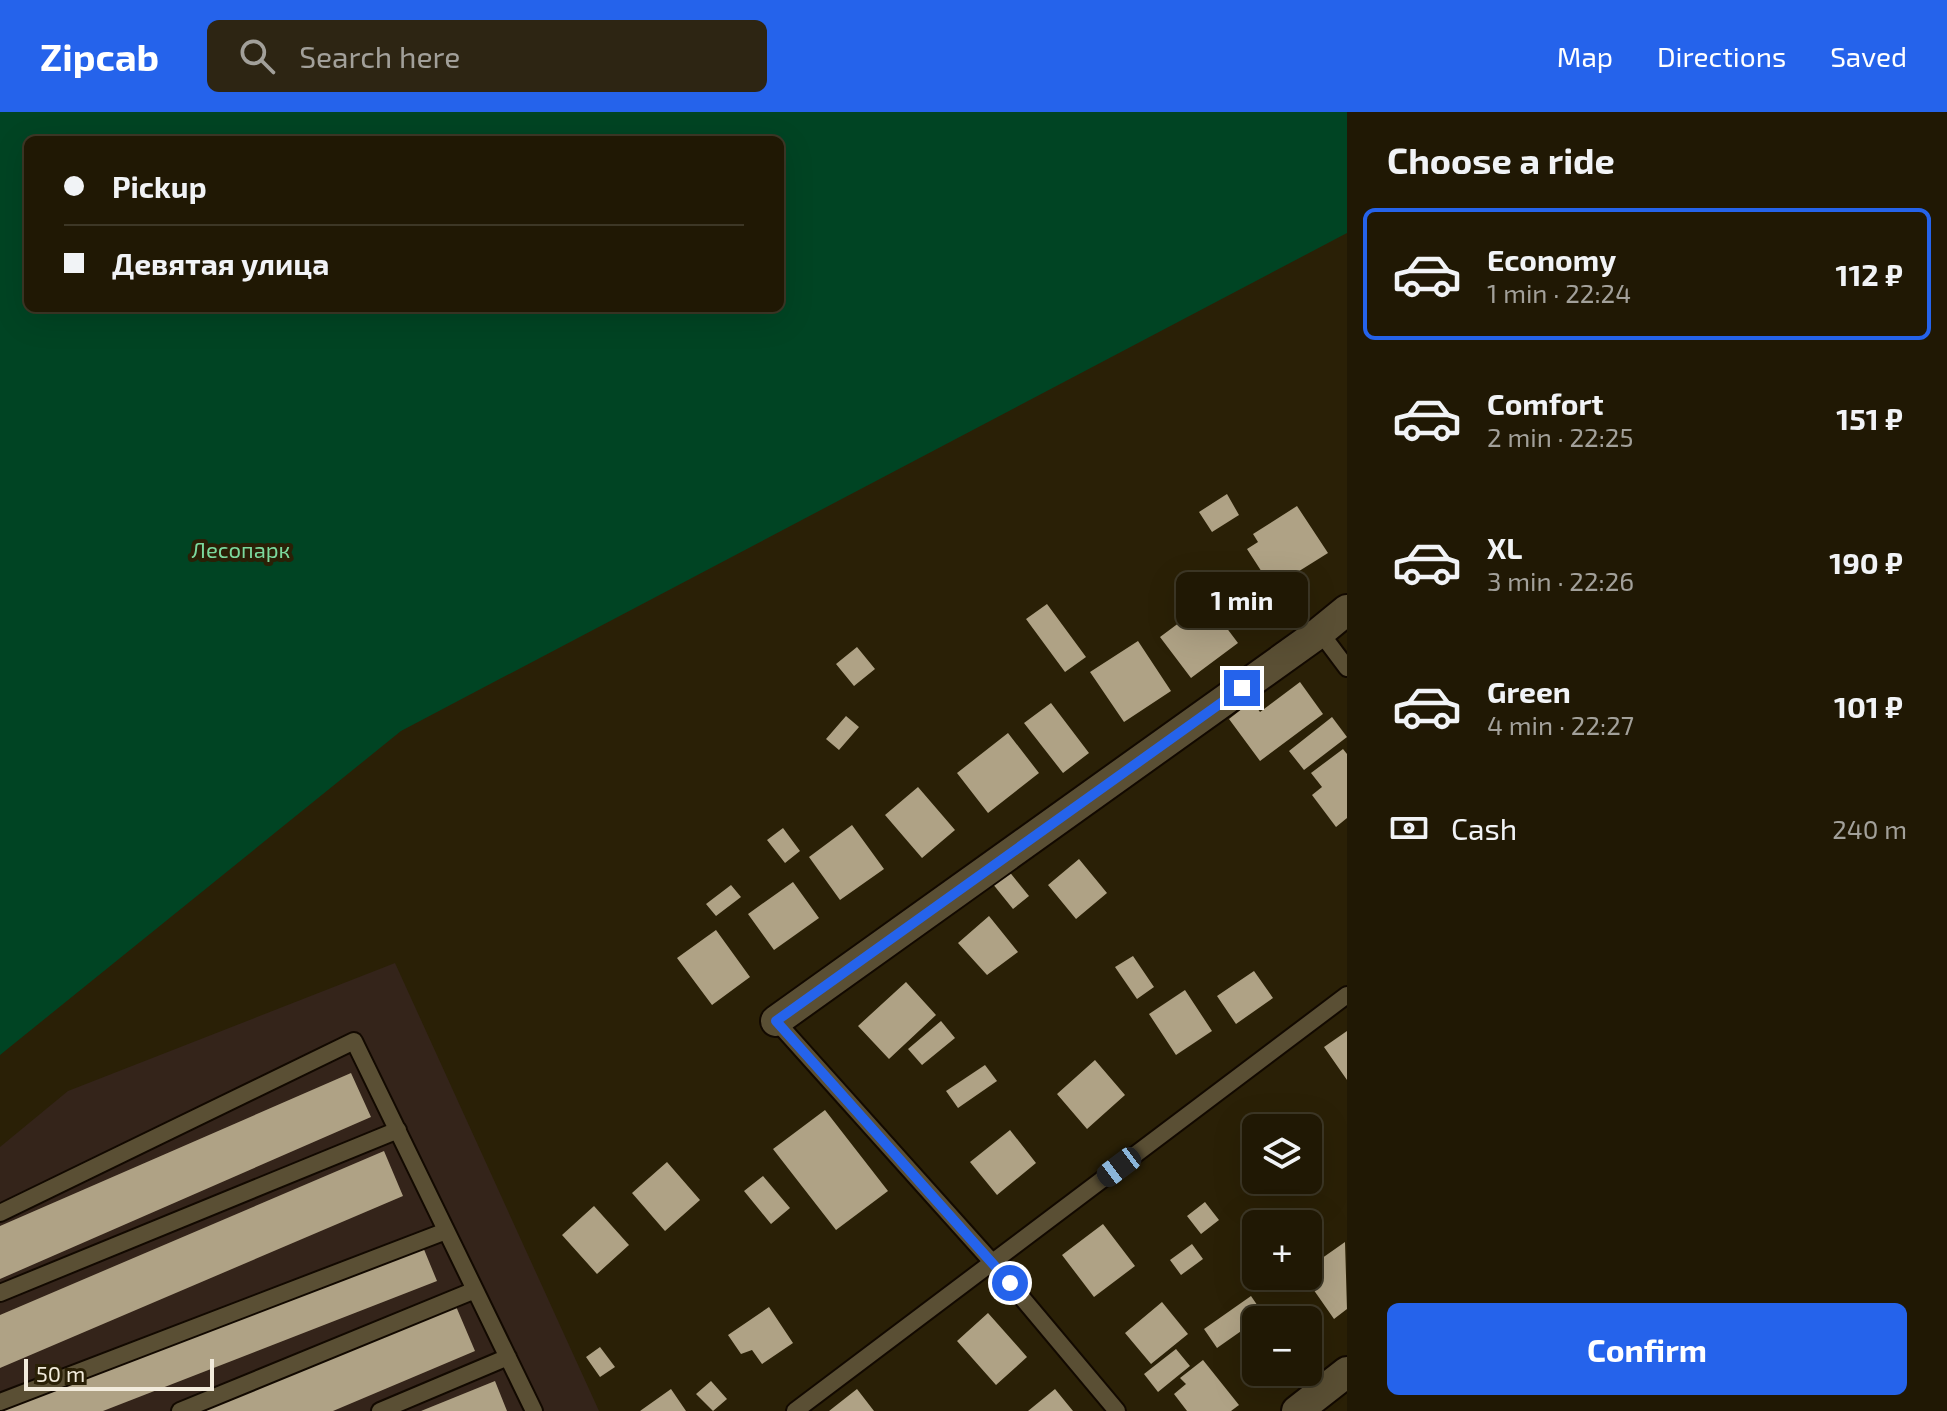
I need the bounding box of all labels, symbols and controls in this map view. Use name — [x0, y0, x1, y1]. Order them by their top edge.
search box — [207, 20, 767, 92]
text: Zipcab — [40, 33, 159, 79]
icon: search — [235, 34, 279, 78]
text: Search here — [299, 38, 460, 74]
text: Map — [1557, 39, 1613, 73]
text: Directions — [1657, 39, 1786, 73]
text: Saved — [1830, 39, 1907, 73]
text: Choose a ride — [1387, 138, 1615, 181]
text: Pickup — [112, 168, 207, 204]
icon: car — [1391, 238, 1463, 310]
text: Economy — [1487, 241, 1616, 277]
text: Девятая улица — [112, 245, 329, 281]
text: 112 ₽ — [1835, 256, 1903, 292]
text: 1 min · 22:24 — [1487, 277, 1631, 308]
icon: car — [1391, 382, 1463, 454]
text: Comfort — [1487, 385, 1604, 421]
text: 151 ₽ — [1836, 400, 1903, 436]
text: 2 min · 22:25 — [1487, 421, 1633, 452]
icon: car — [1391, 526, 1463, 598]
text: XL — [1487, 529, 1522, 565]
park label: Лесопарк — [192, 536, 291, 562]
text: 190 ₽ — [1829, 544, 1903, 580]
text: 3 min · 22:26 — [1487, 565, 1634, 596]
callout: 1 min — [1176, 572, 1308, 628]
text: 1 min — [1211, 584, 1273, 615]
route end — [1224, 670, 1260, 706]
icon: car — [1391, 670, 1463, 742]
text: Green — [1487, 673, 1571, 709]
text: 101 ₽ — [1834, 688, 1903, 724]
text: 4 min · 22:27 — [1487, 709, 1634, 740]
icon: cash — [1387, 806, 1431, 850]
text: Cash — [1451, 810, 1517, 846]
text: 240 m — [1832, 813, 1907, 844]
map controls — [1242, 1114, 1322, 1386]
button: layers — [1242, 1114, 1322, 1194]
car — [1093, 1143, 1145, 1191]
button: + — [1242, 1210, 1322, 1290]
route start — [992, 1265, 1028, 1301]
button: Confirm — [1387, 1303, 1907, 1395]
button: − — [1242, 1306, 1322, 1386]
scale bar — [24, 1355, 214, 1391]
text: 50 m — [36, 1360, 85, 1386]

